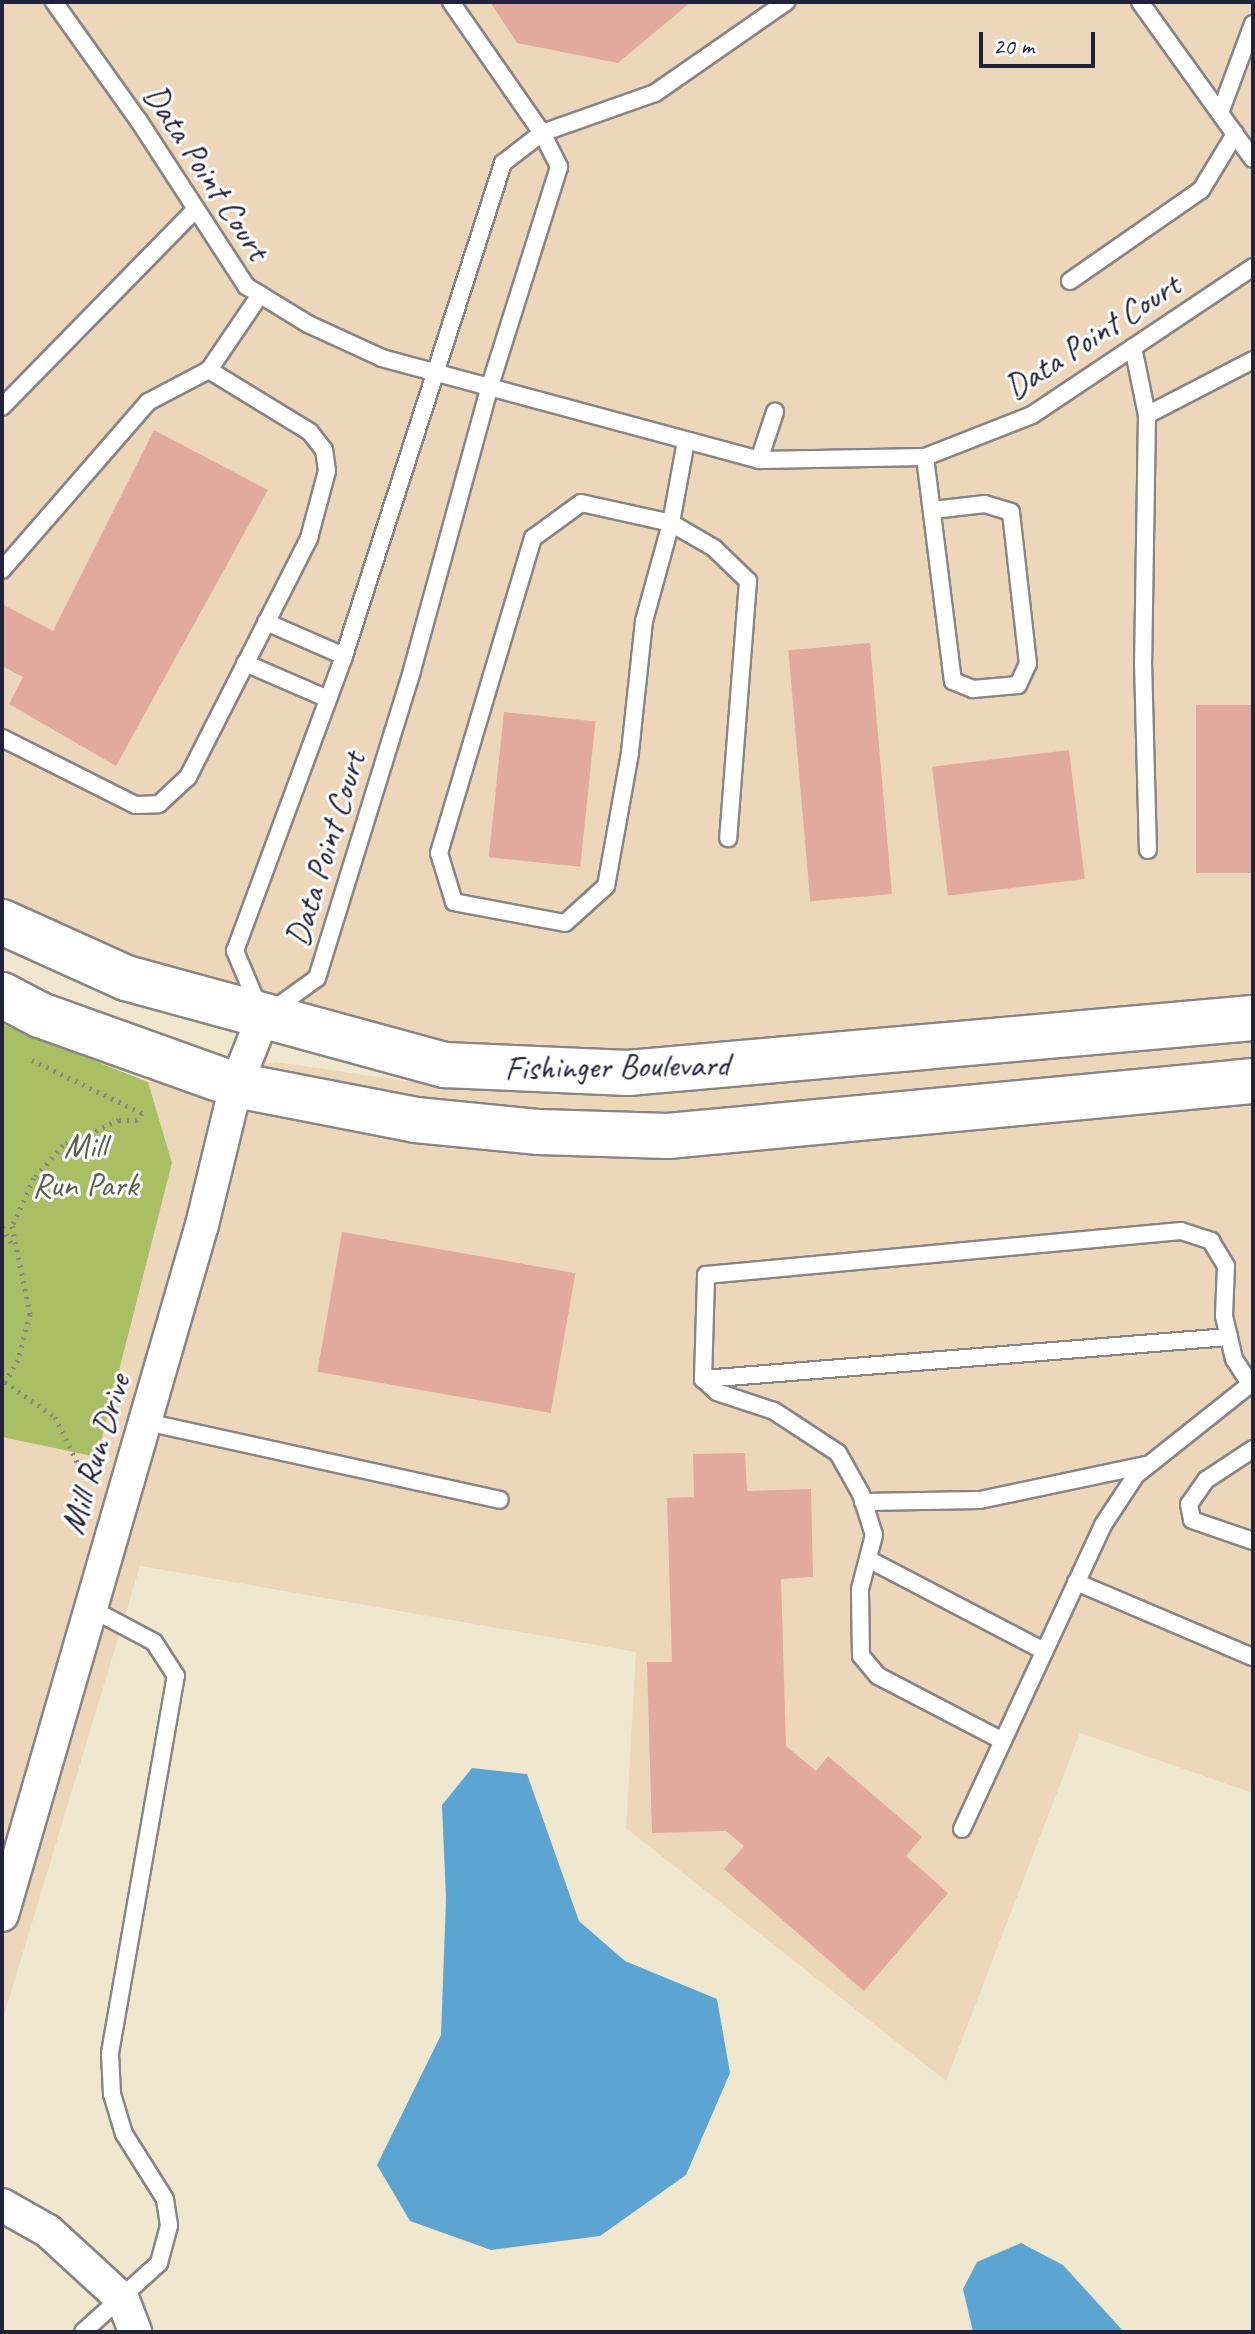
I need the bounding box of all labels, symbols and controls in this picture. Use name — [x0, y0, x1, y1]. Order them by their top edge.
scale bar — [983, 16, 1099, 66]
text: 20 m — [993, 31, 1034, 61]
street label: Data Point Court — [136, 77, 278, 267]
street label: Data Point Court — [997, 265, 1187, 407]
street label: Data Point Court — [276, 748, 374, 950]
street label: Fishinger Boulevard — [504, 1044, 730, 1088]
park label: Mill Run Park — [31, 1125, 139, 1204]
street label: Mill Run Drive — [51, 1369, 139, 1539]

